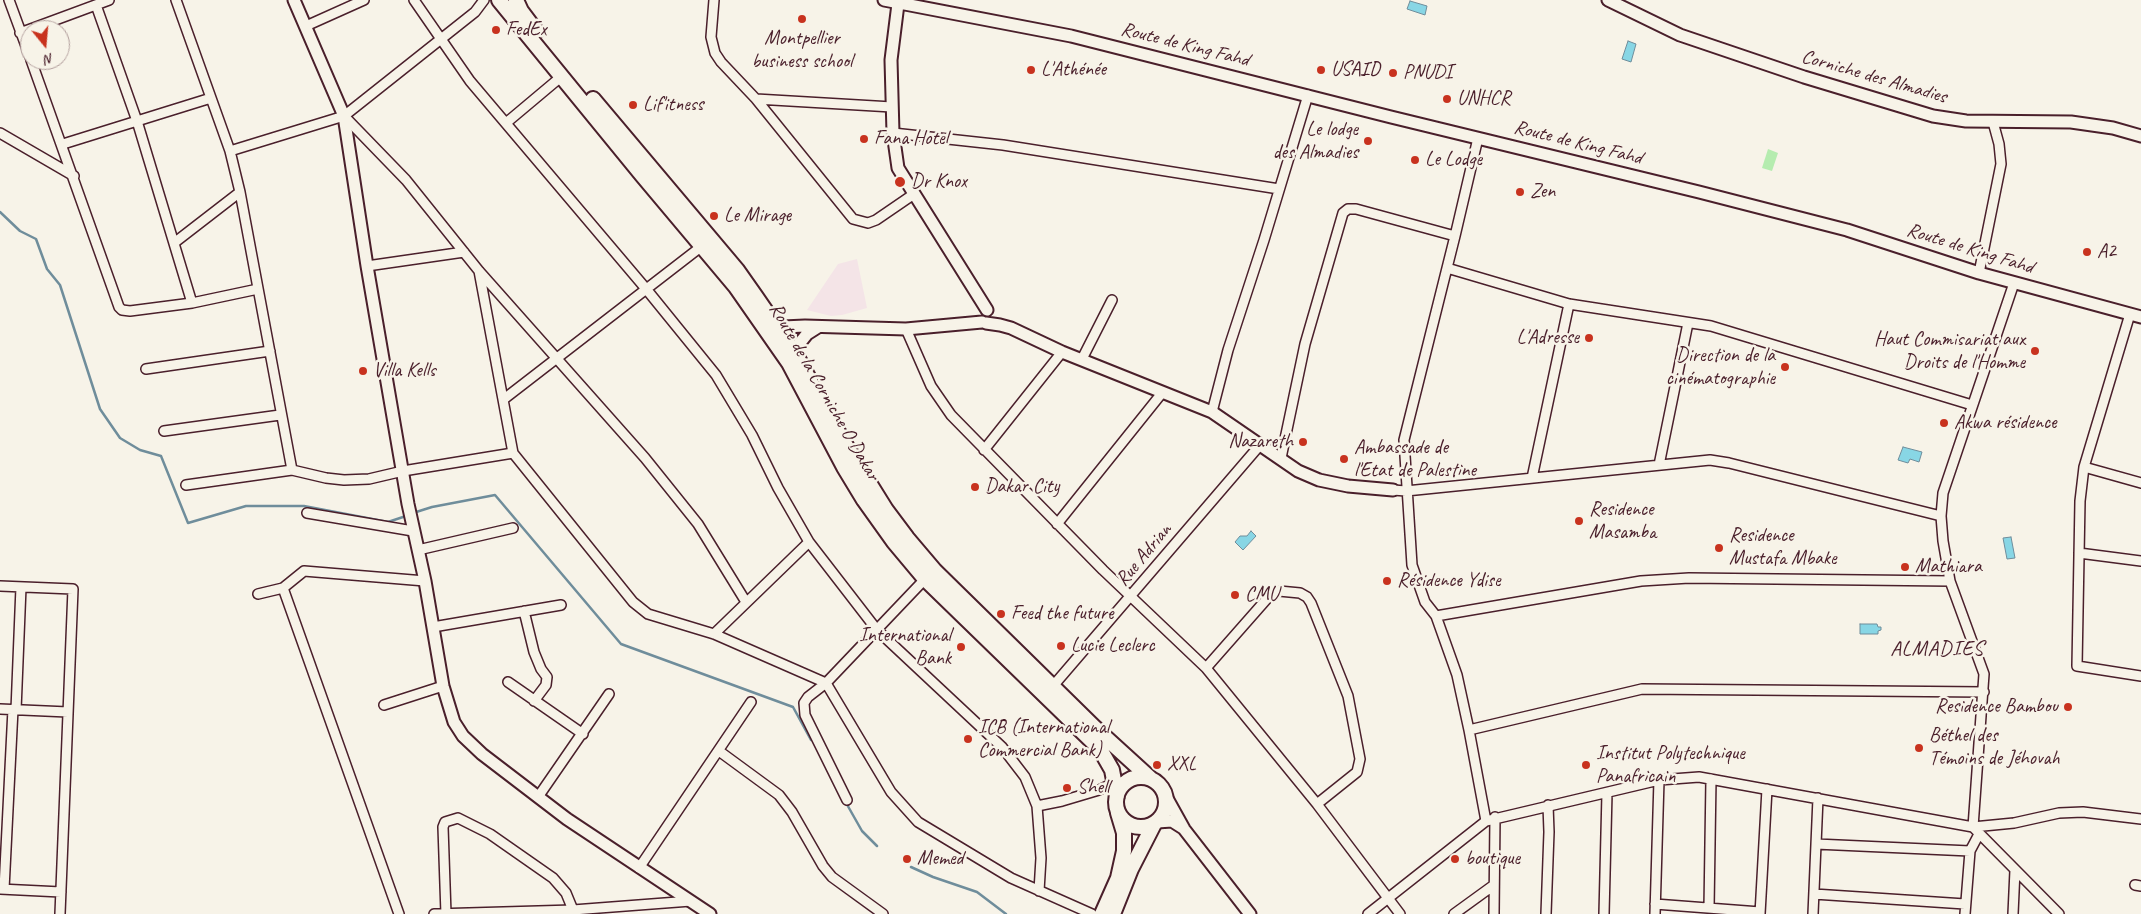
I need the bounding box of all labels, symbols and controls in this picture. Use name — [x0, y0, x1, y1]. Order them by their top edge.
marker: Montpellier business school — [796, 13, 808, 25]
street label: Route de King Fahd — [1118, 17, 1252, 73]
place label: FedEx — [506, 18, 547, 42]
north arrow — [20, 20, 70, 70]
marker: FedEx — [490, 24, 502, 36]
place label: Montpellier business school — [752, 27, 852, 74]
street label: Corniche des Almadies — [1799, 45, 1949, 109]
text: N — [43, 49, 56, 68]
place label: L'Athénée — [1041, 58, 1106, 82]
place label: USAID — [1331, 58, 1380, 82]
place label: PNUDI — [1403, 61, 1452, 85]
marker: L'Athénée — [1025, 64, 1037, 76]
marker: USAID — [1315, 64, 1327, 76]
marker: PNUDI — [1387, 67, 1399, 79]
place label: UNHCR — [1457, 87, 1510, 111]
place label: Lif'itness — [643, 93, 703, 117]
marker: UNHCR — [1441, 93, 1453, 105]
marker: Lif'itness — [627, 99, 639, 111]
street label: Route de King Fahd — [1511, 115, 1645, 171]
place label: Le lodge des Almadies — [1273, 118, 1358, 165]
place label: Fana Hotel — [874, 127, 948, 151]
marker: Fana Hotel — [858, 133, 870, 145]
marker: Le lodge des Almadies — [1362, 135, 1374, 147]
place label: Le Lodge — [1425, 148, 1482, 172]
marker: Le Lodge — [1409, 154, 1421, 166]
place label: Dr Knox — [911, 170, 967, 194]
marker: Dr Knox — [893, 175, 907, 189]
place label: Zen — [1530, 180, 1555, 204]
marker: Zen — [1514, 186, 1526, 198]
place label: Le Mirage — [724, 204, 791, 228]
marker: Le Mirage — [708, 210, 720, 222]
street label: Route de King Fahd — [1904, 218, 2036, 280]
place label: A2 — [2097, 240, 2116, 264]
marker: A2 — [2081, 246, 2093, 258]
street label: Route de la Corniche O Dakar — [763, 299, 885, 485]
place label: L'Adresse — [1516, 326, 1579, 350]
place label: Haut Commisariat aux Droits de l'Homme — [1874, 328, 2025, 375]
marker: L'Adresse — [1583, 332, 1595, 344]
place label: Direction de la cinématographie — [1666, 344, 1775, 391]
marker: Haut Commisariat aux Droits de l'Homme — [2029, 345, 2041, 357]
place label: Villa Kells — [373, 359, 436, 383]
marker: Direction de la cinématographie — [1779, 361, 1791, 373]
marker: Villa Kells — [357, 365, 369, 377]
place label: Akwa résidence — [1954, 411, 2056, 435]
marker: Akwa résidence — [1938, 417, 1950, 429]
place label: Nazareth — [1228, 430, 1293, 454]
marker: Nazareth — [1297, 436, 1309, 448]
place label: Ambassade de l'Etat de Palestine — [1354, 436, 1476, 483]
marker: Ambassade de l'Etat de Palestine — [1338, 453, 1350, 465]
place label: Dakar City — [985, 475, 1059, 499]
marker: Dakar City — [969, 481, 981, 493]
place label: Residence Masamba — [1589, 498, 1656, 545]
marker: Residence Masamba — [1573, 515, 1585, 527]
street label: Rue Adrian — [1111, 519, 1177, 591]
place label: Residence Mustafa Mbake — [1729, 524, 1837, 571]
marker: Residence Mustafa Mbake — [1713, 542, 1725, 554]
place label: Mathiara — [1915, 555, 1982, 579]
marker: Mathiara — [1899, 561, 1911, 573]
place label: Résidence Ydise — [1397, 569, 1500, 593]
marker: Résidence Ydise — [1381, 575, 1393, 587]
place label: CMU — [1245, 583, 1278, 607]
marker: CMU — [1229, 589, 1241, 601]
place label: Feed the future — [1011, 602, 1113, 626]
marker: Feed the future — [995, 608, 1007, 620]
place label: International Bank — [859, 624, 951, 671]
place label: Lucie Leclerc — [1071, 634, 1155, 658]
district label: ALMADIES — [1889, 636, 1985, 662]
marker: Lucie Leclerc — [1055, 640, 1067, 652]
marker: International Bank — [955, 641, 967, 653]
place label: Residence Bambou — [1935, 695, 2058, 719]
marker: Residence Bambou — [2062, 701, 2074, 713]
place label: ICB (International Commercial Bank) — [978, 716, 1109, 763]
place label: Béthel des Témoins de Jéhovah — [1929, 724, 2060, 771]
marker: ICB (International Commercial Bank) — [962, 733, 974, 745]
place label: Institut Polytechnique Panafricain — [1596, 742, 1745, 789]
marker: Béthel des Témoins de Jéhovah — [1913, 742, 1925, 754]
place label: XXL — [1167, 753, 1196, 777]
marker: XXL — [1151, 759, 1163, 771]
marker: Institut Polytechnique Panafricain — [1580, 759, 1592, 771]
place label: Shell — [1077, 776, 1110, 800]
marker: Shell — [1061, 782, 1073, 794]
place label: Memed — [917, 847, 963, 871]
place label: boutique — [1465, 847, 1520, 871]
marker: Memed — [901, 853, 913, 865]
marker: boutique — [1449, 853, 1461, 865]

